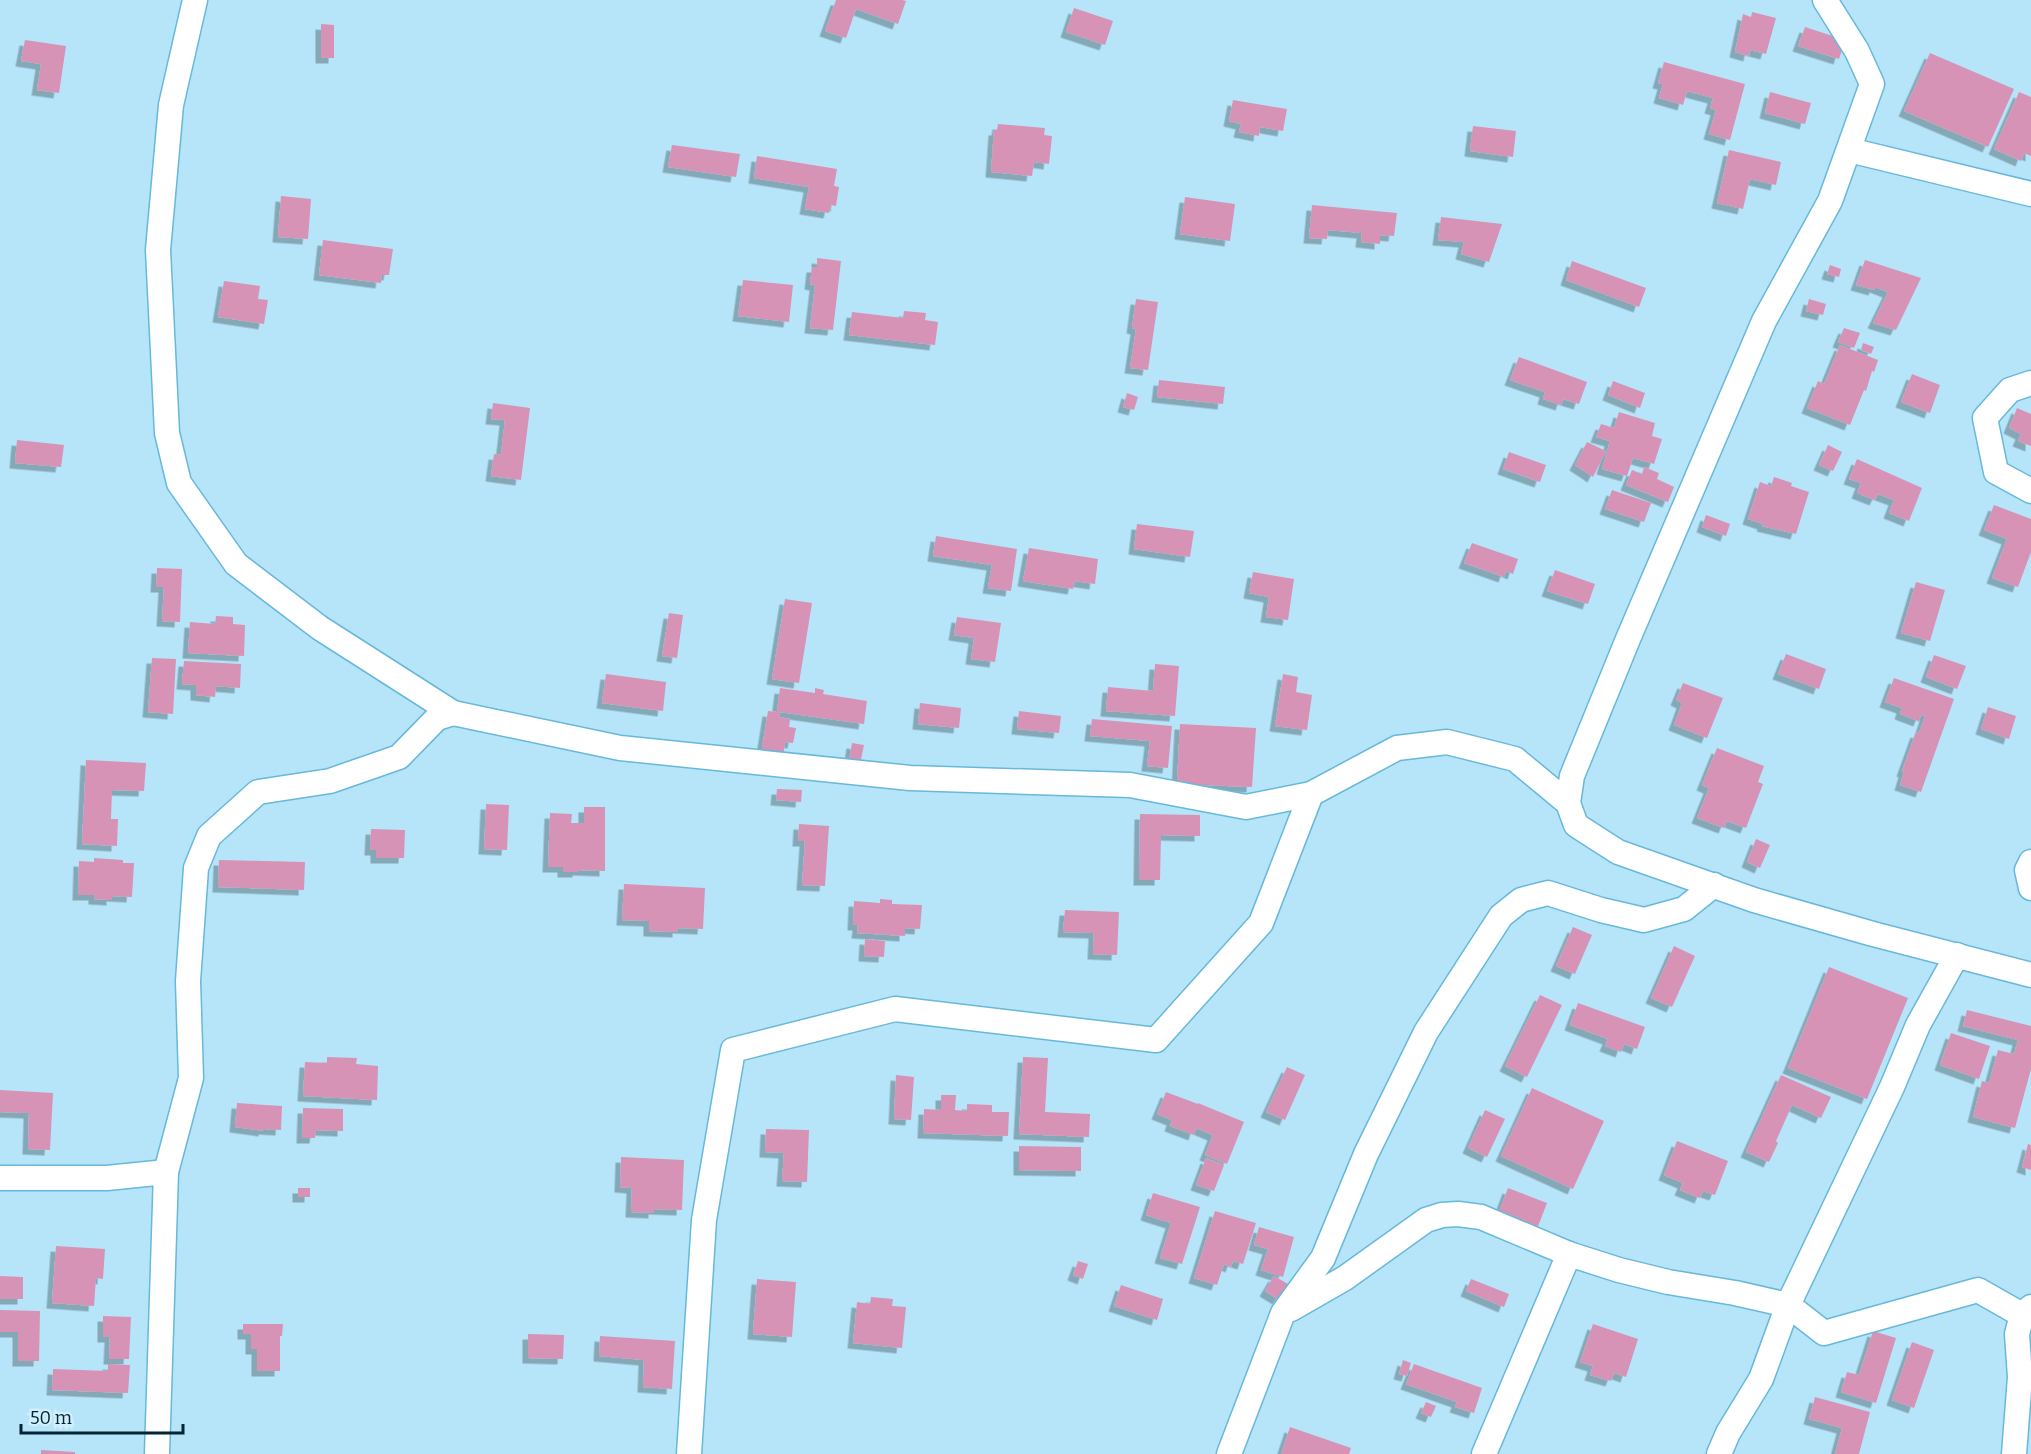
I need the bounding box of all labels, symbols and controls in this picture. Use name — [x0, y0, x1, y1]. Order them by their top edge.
scale bar — [21, 1397, 183, 1435]
text: 50 m — [30, 1407, 72, 1429]

